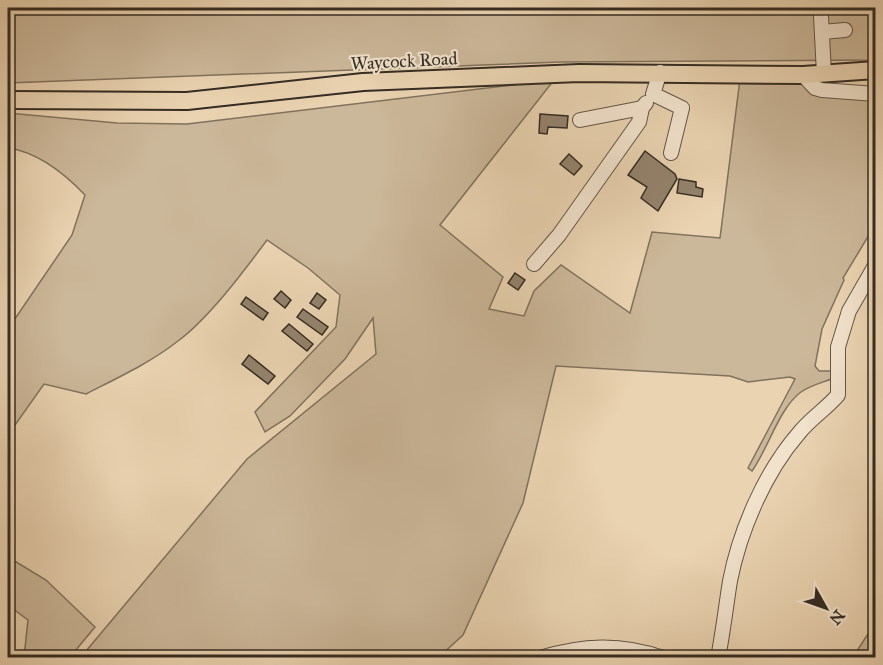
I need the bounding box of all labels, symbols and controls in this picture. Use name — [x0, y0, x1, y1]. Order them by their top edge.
street label: Waycock Road — [350, 47, 458, 75]
north arrow — [796, 578, 856, 638]
text: N — [825, 606, 849, 629]

